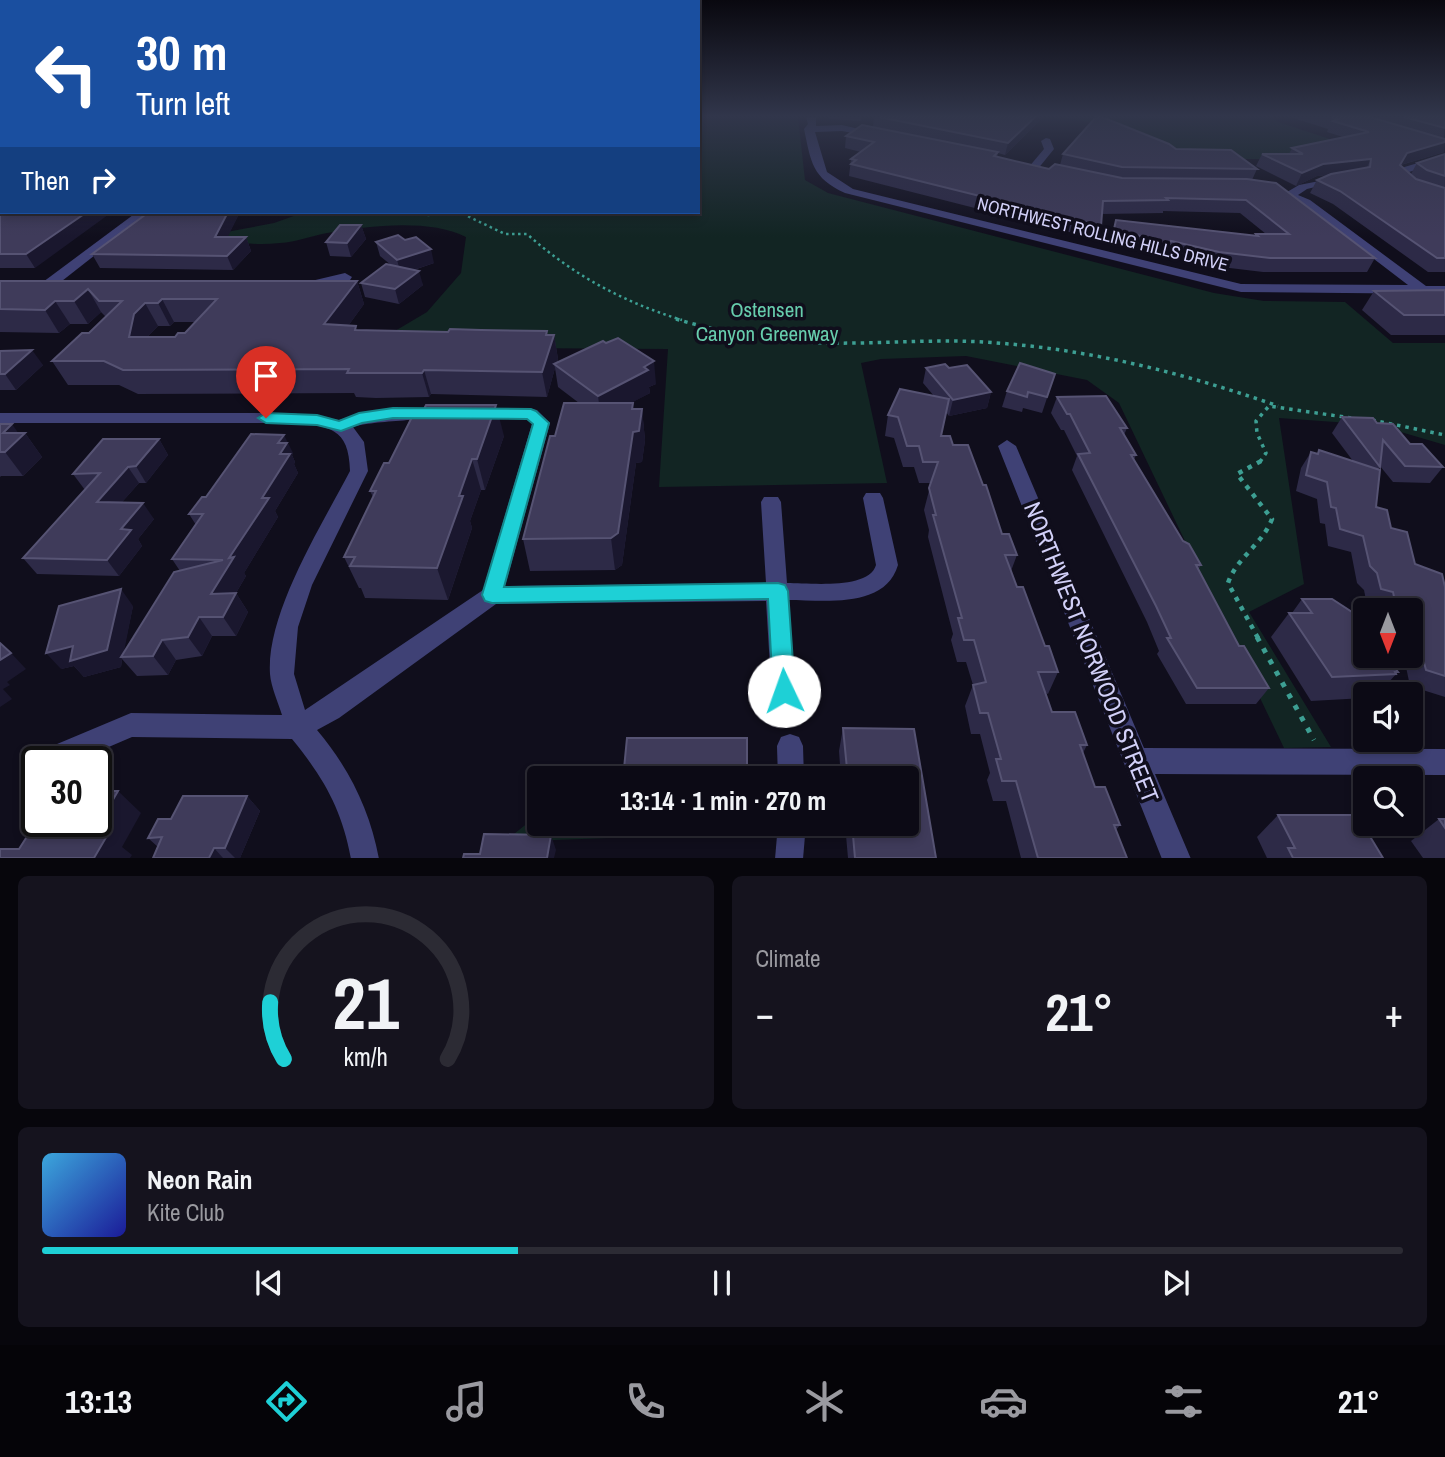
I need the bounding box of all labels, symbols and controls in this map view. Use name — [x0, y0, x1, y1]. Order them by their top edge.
text: 30 m — [136, 19, 228, 85]
icon: left — [21, 28, 112, 119]
text: Turn left — [136, 82, 230, 125]
icon: right — [84, 161, 122, 199]
text: Then — [21, 163, 70, 198]
street label: NORTHWEST ROLLING HILLS DRIVE — [975, 191, 1231, 277]
park label: Ostensen Canyon Greenway — [696, 295, 839, 348]
pin — [236, 346, 296, 418]
icon: arrive — [247, 357, 285, 395]
street label: NORTHWEST NORWOOD STREET — [1017, 497, 1167, 807]
north arrow — [1353, 598, 1423, 668]
map controls — [1353, 598, 1423, 836]
position arrow — [747, 654, 821, 728]
button: sound — [1353, 682, 1423, 752]
speed limit sign: 30 — [21, 746, 112, 837]
button: search — [1353, 766, 1423, 836]
text: 13:14 · 1 min · 270 m — [620, 783, 826, 818]
text: Climate — [756, 943, 820, 974]
text: 21 — [333, 954, 400, 1052]
text: 21° — [1045, 977, 1113, 1047]
text: − — [756, 988, 774, 1039]
text: + — [1385, 988, 1403, 1039]
text: km/h — [344, 1039, 388, 1073]
text: Neon Rain — [147, 1162, 252, 1197]
text: Kite Club — [147, 1197, 225, 1228]
icon: previous — [250, 1264, 288, 1302]
icon: pause — [703, 1264, 741, 1302]
icon: next — [1157, 1264, 1195, 1302]
icon: directions — [262, 1377, 311, 1426]
icon: music — [442, 1377, 491, 1426]
icon: phone — [621, 1377, 670, 1426]
icon: climate — [800, 1377, 849, 1426]
icon: car — [979, 1377, 1028, 1426]
icon: filters — [1159, 1377, 1208, 1426]
text: 13:13 — [65, 1380, 132, 1423]
text: 21° — [1338, 1380, 1380, 1423]

